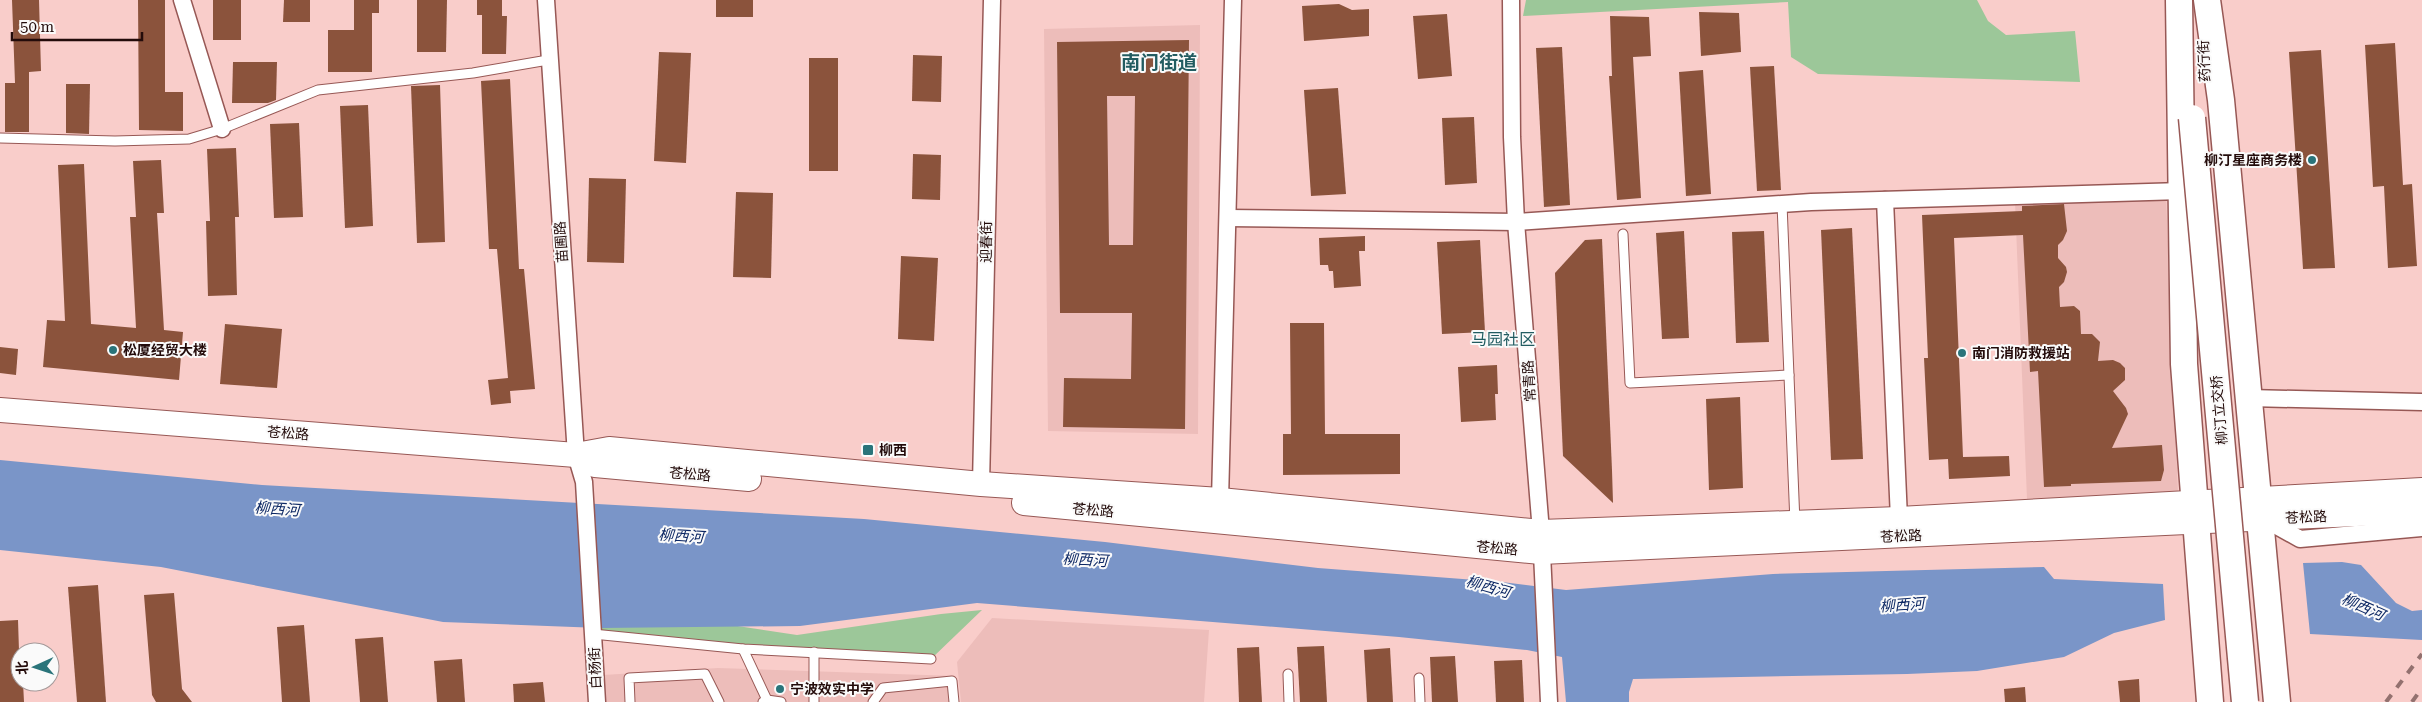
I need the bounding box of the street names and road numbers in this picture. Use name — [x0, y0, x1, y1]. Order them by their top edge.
street label: 药行街 — [2195, 40, 2213, 82]
street label: 苗圃路 — [552, 220, 570, 264]
street label: 迎春街 — [978, 221, 994, 263]
street label: 常青路 — [1520, 359, 1538, 403]
street label: 柳汀立交桥 — [2208, 374, 2230, 446]
street label: 苍松路 — [266, 424, 310, 442]
street label: 苍松路 — [668, 464, 712, 484]
street label: 苍松路 — [1071, 500, 1115, 520]
street label: 苍松路 — [2285, 508, 2327, 526]
street label: 苍松路 — [1880, 527, 1922, 545]
street label: 苍松路 — [1475, 538, 1519, 558]
street label: 白杨街 — [586, 647, 604, 689]

